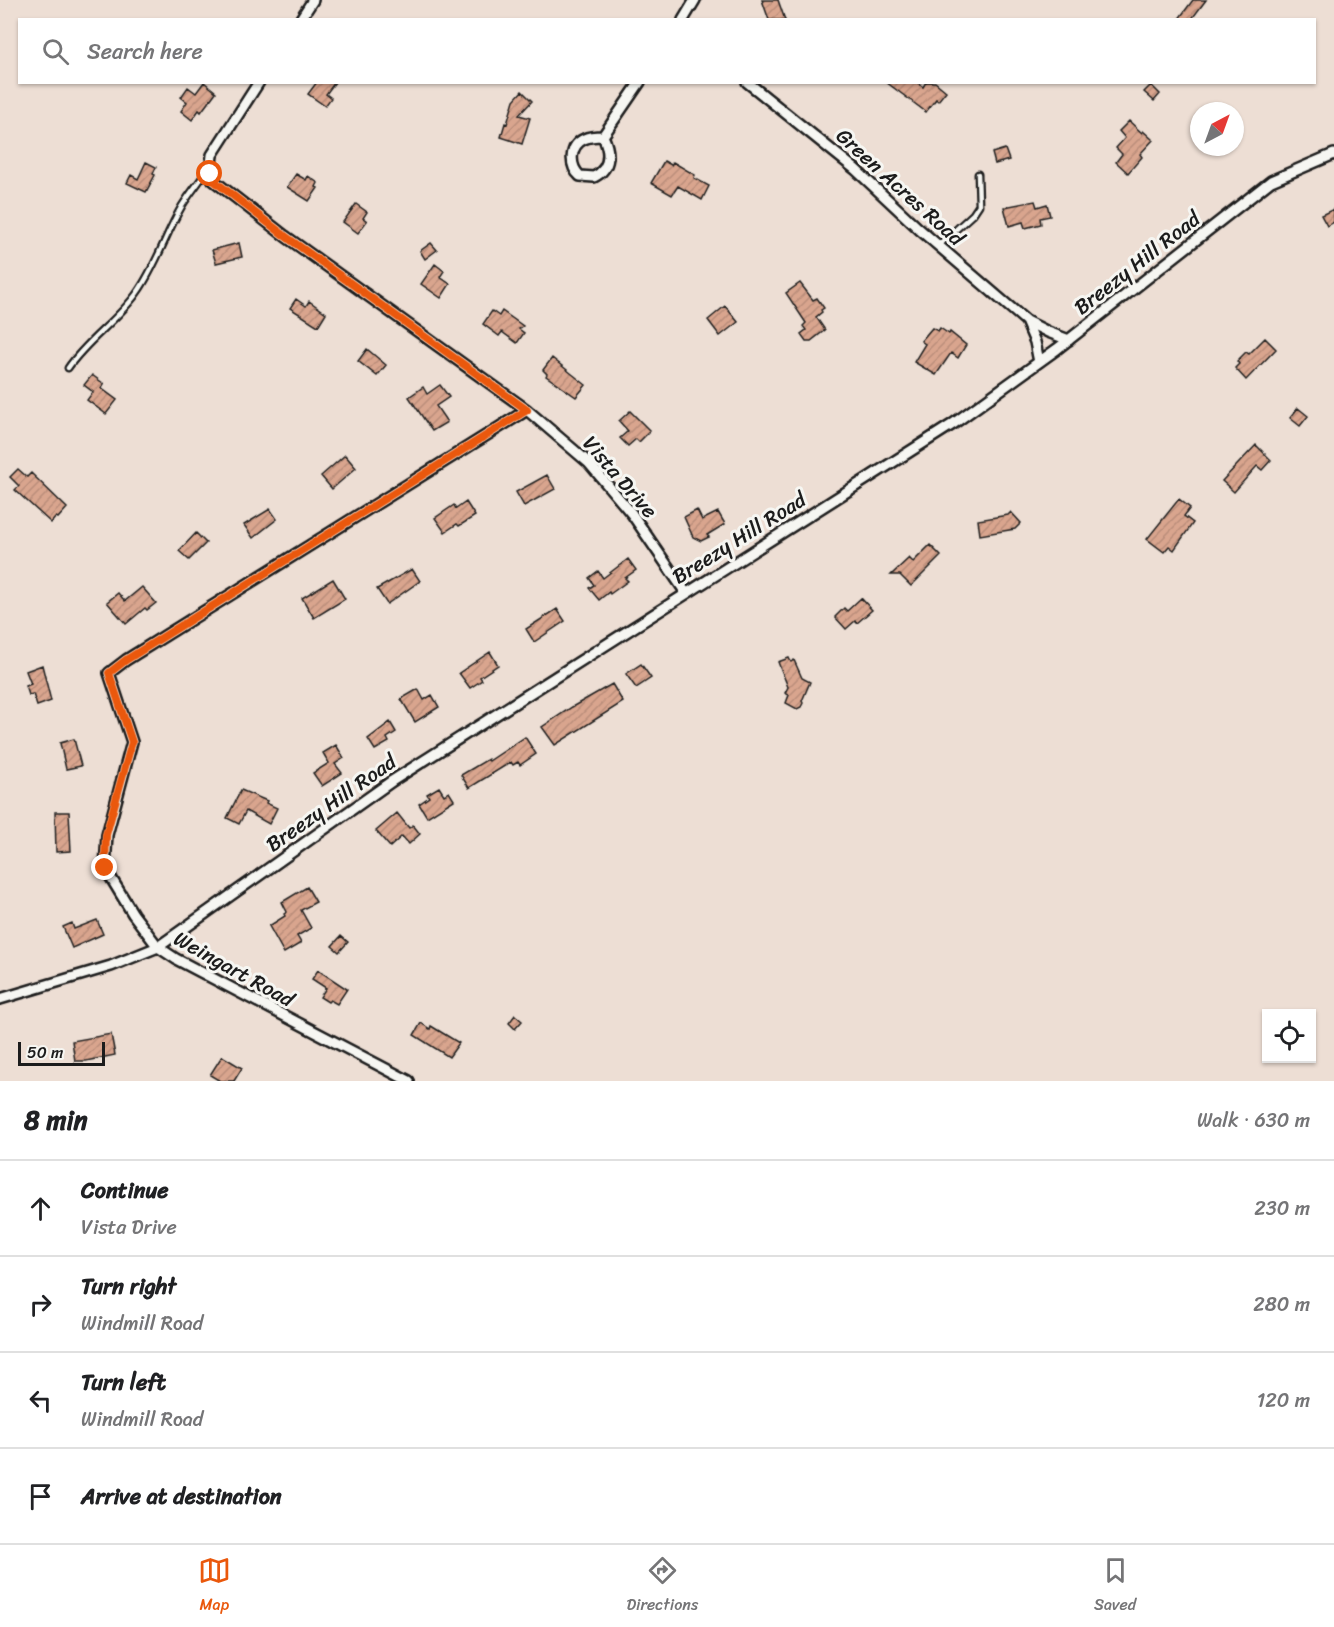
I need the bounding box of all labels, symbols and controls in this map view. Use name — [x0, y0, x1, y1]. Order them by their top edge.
search box — [18, 18, 1316, 84]
text: Search here — [87, 32, 203, 71]
icon: search — [39, 35, 72, 68]
north arrow — [1190, 102, 1244, 156]
street label: Green Acres Road — [827, 118, 975, 257]
route start — [196, 160, 222, 186]
street label: Breezy Hill Road — [1065, 200, 1210, 325]
street label: Vista Drive — [573, 427, 667, 528]
street label: Breezy Hill Road — [664, 480, 815, 595]
street label: Breezy Hill Road — [258, 743, 406, 862]
route end — [91, 854, 117, 880]
street label: Weingart Road — [166, 920, 303, 1019]
map controls — [1262, 1009, 1316, 1063]
button: locate — [1262, 1009, 1316, 1063]
text: 50 m — [27, 1038, 63, 1067]
scale bar — [18, 1039, 105, 1066]
text: 8 min — [24, 1097, 88, 1143]
text: Walk · 630 m — [1197, 1103, 1310, 1138]
text: Continue — [81, 1171, 169, 1210]
text: 230 m — [1254, 1191, 1310, 1226]
icon: ahead — [24, 1192, 57, 1225]
text: Vista Drive — [81, 1210, 177, 1245]
text: Turn right — [81, 1267, 176, 1306]
text: 280 m — [1253, 1287, 1310, 1322]
icon: right — [24, 1288, 57, 1321]
text: Windmill Road — [81, 1306, 203, 1341]
text: Turn left — [81, 1363, 166, 1402]
text: 120 m — [1257, 1383, 1310, 1418]
icon: left — [24, 1384, 57, 1417]
text: Windmill Road — [81, 1402, 203, 1437]
text: Arrive at destination — [81, 1477, 282, 1516]
icon: arrive — [24, 1480, 57, 1513]
tab: Map — [198, 1554, 231, 1619]
tab: Directions — [627, 1554, 698, 1619]
tab: Saved — [1094, 1554, 1136, 1619]

